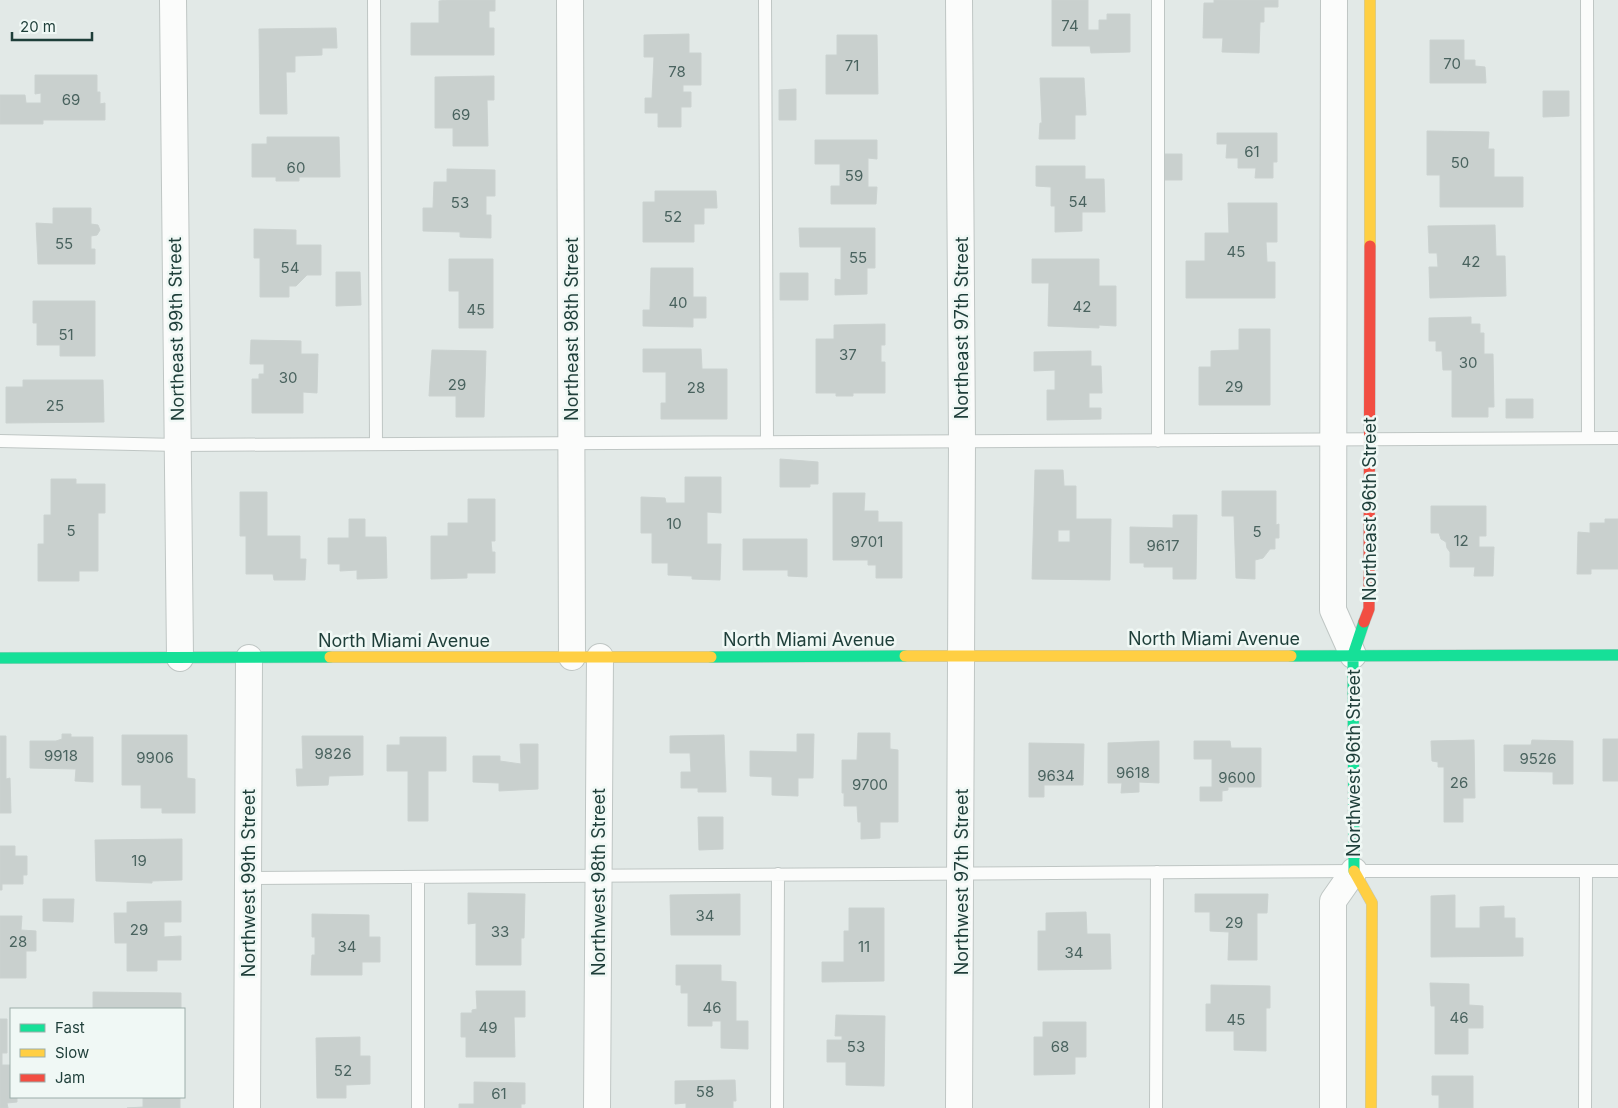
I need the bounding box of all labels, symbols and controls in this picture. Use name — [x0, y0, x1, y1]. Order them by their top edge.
scale bar — [12, 10, 92, 42]
house number: 74 — [1061, 16, 1079, 35]
text: 20 m — [20, 17, 56, 36]
house number: 70 — [1443, 54, 1461, 73]
house number: 71 — [845, 56, 859, 75]
house number: 78 — [668, 62, 686, 81]
house number: 69 — [62, 90, 80, 109]
house number: 69 — [452, 105, 470, 124]
house number: 61 — [1244, 142, 1260, 161]
house number: 50 — [1451, 153, 1469, 172]
house number: 60 — [287, 158, 305, 177]
house number: 59 — [845, 166, 863, 185]
house number: 54 — [1069, 192, 1087, 211]
house number: 53 — [451, 193, 469, 212]
house number: 52 — [664, 207, 682, 226]
house number: 55 — [55, 234, 73, 253]
street label: Northeast 99th Street — [164, 237, 188, 421]
street label: Northeast 98th Street — [561, 237, 582, 421]
street label: Northeast 97th Street — [951, 237, 972, 419]
house number: 45 — [1227, 242, 1245, 261]
house number: 55 — [849, 248, 867, 267]
house number: 42 — [1462, 252, 1480, 271]
house number: 54 — [281, 258, 299, 277]
house number: 40 — [668, 293, 688, 312]
house number: 42 — [1073, 297, 1091, 316]
house number: 45 — [467, 300, 485, 319]
house number: 51 — [58, 325, 74, 344]
house number: 37 — [839, 345, 857, 364]
house number: 30 — [1459, 353, 1477, 372]
house number: 30 — [279, 368, 297, 387]
house number: 29 — [448, 375, 466, 394]
house number: 29 — [1225, 377, 1243, 396]
house number: 28 — [687, 378, 705, 397]
house number: 25 — [46, 396, 64, 415]
street label: Northeast 96th Street — [1359, 417, 1380, 601]
house number: 10 — [666, 514, 682, 533]
house number: 5 — [66, 521, 76, 540]
house number: 5 — [1252, 522, 1262, 541]
house number: 12 — [1453, 531, 1469, 550]
house number: 9701 — [851, 532, 883, 551]
house number: 9617 — [1146, 536, 1180, 555]
street label: North Miami Avenue — [1128, 628, 1300, 649]
street label: North Miami Avenue — [723, 629, 895, 650]
street label: North Miami Avenue — [318, 630, 490, 651]
street label: Northwest 96th Street — [1343, 669, 1364, 857]
house number: 9826 — [314, 744, 352, 763]
house number: 9918 — [44, 746, 78, 765]
house number: 9906 — [136, 748, 174, 767]
house number: 9526 — [1520, 749, 1556, 768]
house number: 9618 — [1116, 763, 1150, 782]
house number: 9634 — [1037, 766, 1075, 785]
house number: 9600 — [1218, 768, 1256, 787]
house number: 26 — [1450, 773, 1468, 792]
house number: 9700 — [852, 775, 888, 794]
street label: Northwest 98th Street — [588, 788, 609, 976]
street label: Northwest 99th Street — [238, 789, 259, 977]
street label: Northwest 97th Street — [951, 789, 972, 975]
house number: 19 — [131, 851, 147, 870]
house number: 34 — [696, 906, 714, 925]
house number: 29 — [1225, 913, 1243, 932]
house number: 29 — [130, 920, 148, 939]
house number: 33 — [491, 922, 509, 941]
house number: 28 — [9, 932, 27, 951]
house number: 34 — [338, 937, 356, 956]
house number: 11 — [858, 937, 870, 956]
house number: 34 — [1065, 943, 1083, 962]
house number: 46 — [703, 998, 722, 1017]
legend — [10, 1008, 185, 1098]
house number: 46 — [1450, 1008, 1469, 1027]
house number: 45 — [1227, 1010, 1245, 1029]
text: Fast — [55, 1018, 85, 1037]
house number: 49 — [479, 1018, 498, 1037]
house number: 53 — [847, 1037, 865, 1056]
house number: 68 — [1051, 1037, 1069, 1056]
text: Slow — [55, 1043, 89, 1062]
house number: 52 — [334, 1061, 352, 1080]
text: Jam — [55, 1068, 85, 1087]
house number: 58 — [696, 1082, 714, 1101]
house number: 61 — [491, 1084, 507, 1103]

